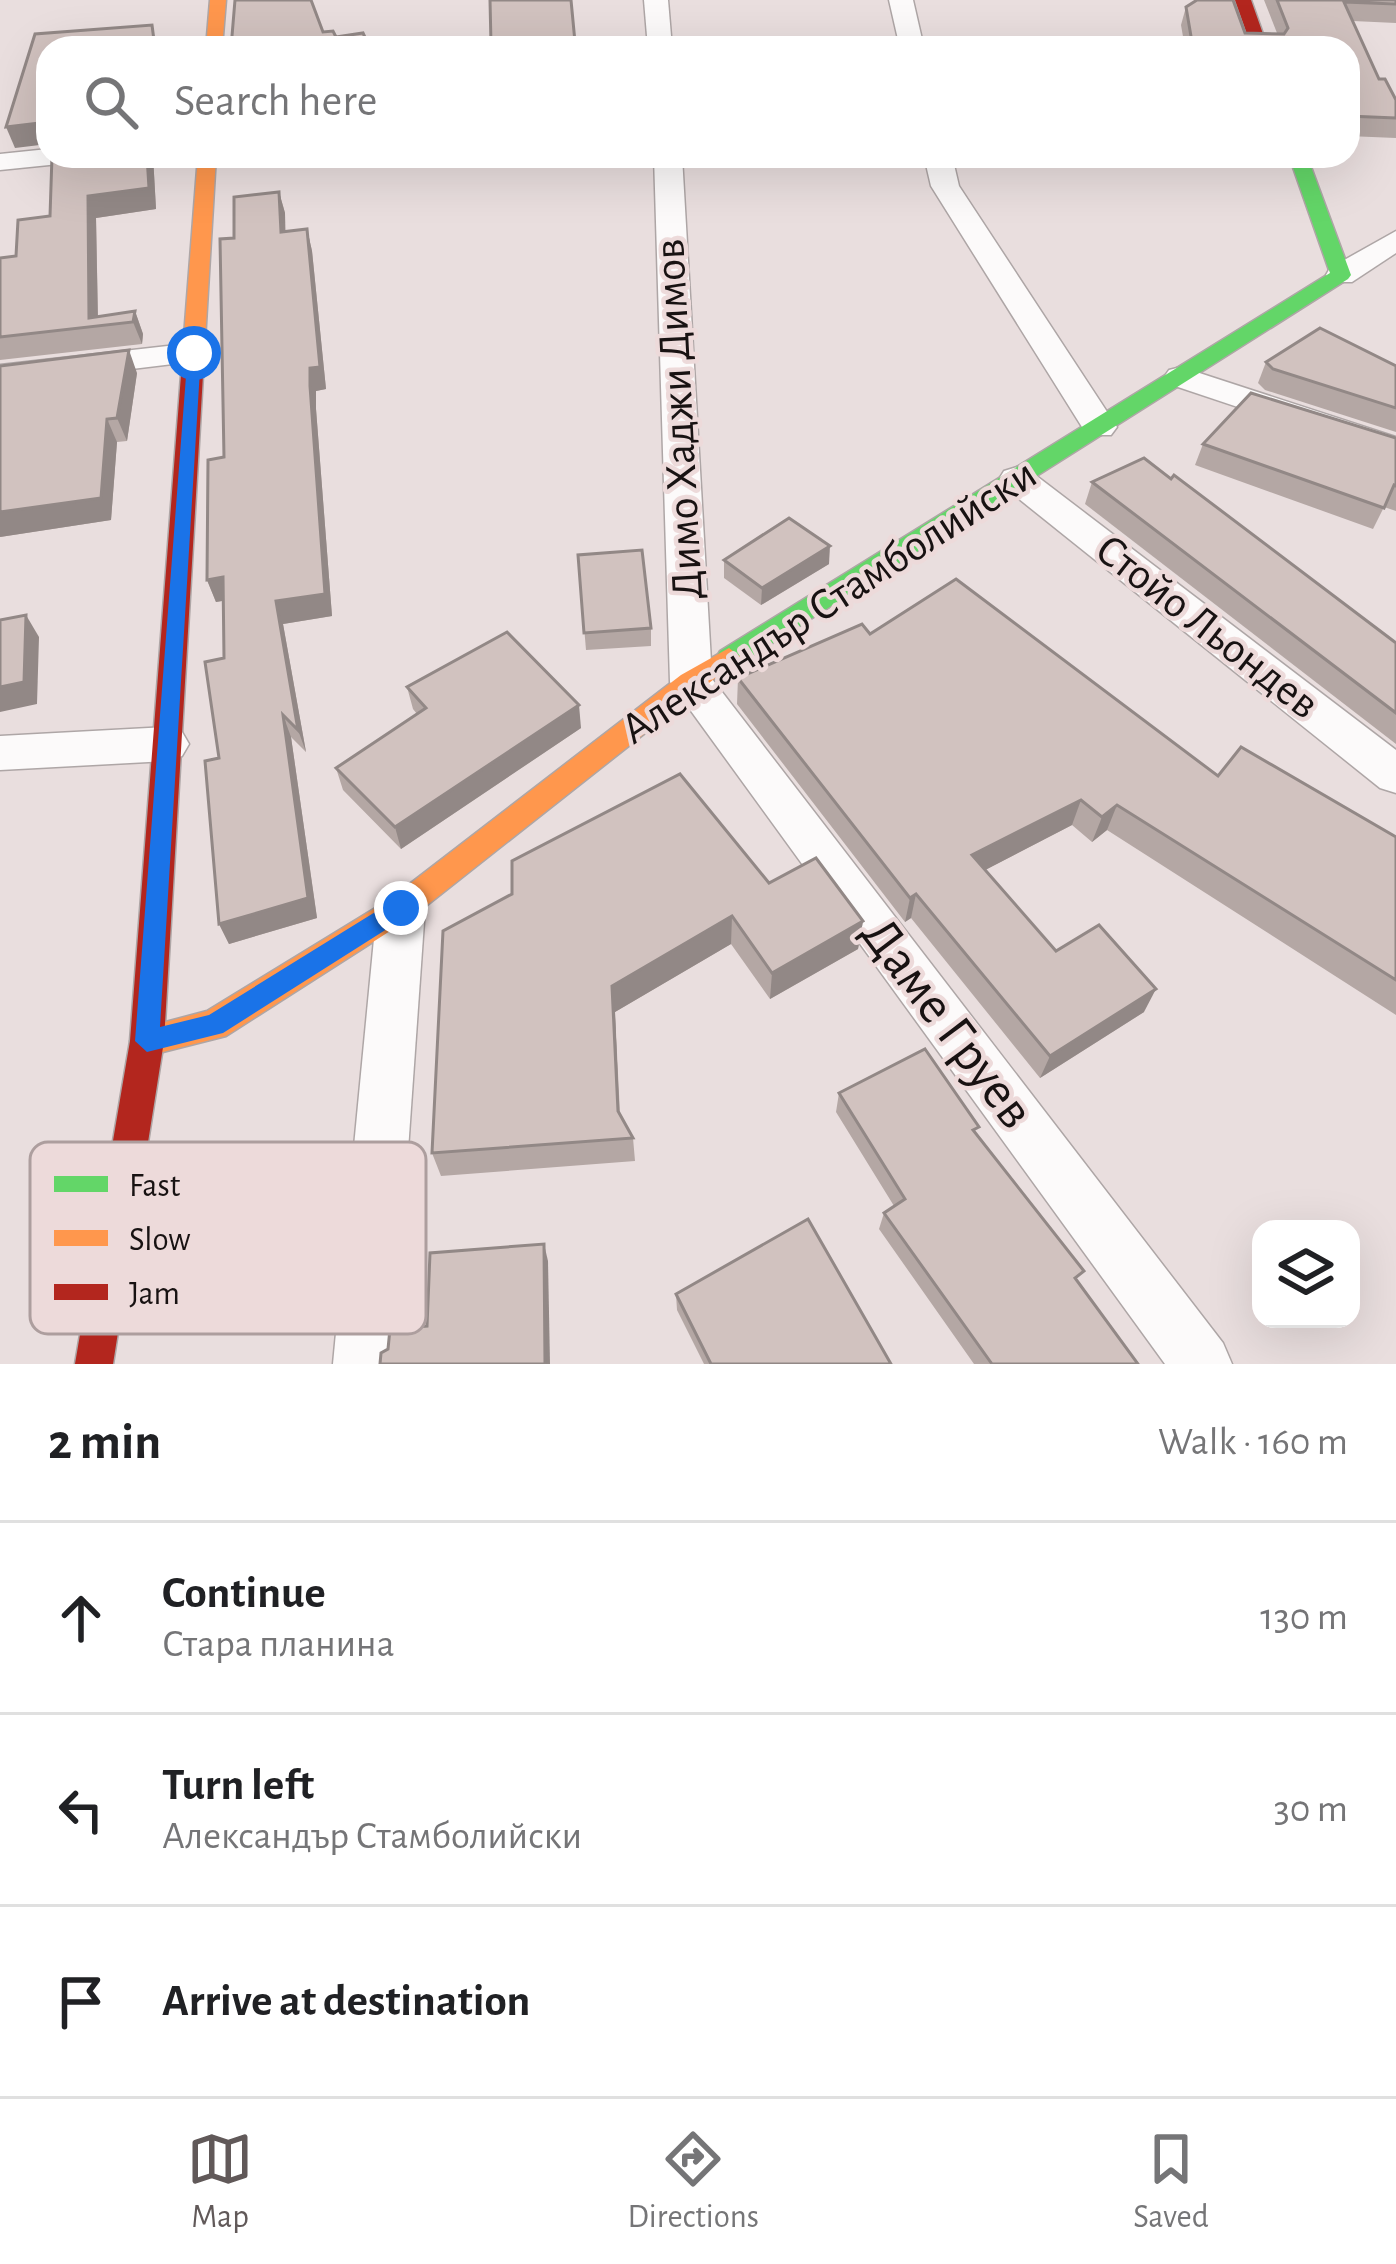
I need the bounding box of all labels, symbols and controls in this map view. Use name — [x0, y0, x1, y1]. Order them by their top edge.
search box — [36, 36, 1360, 168]
icon: search — [78, 69, 144, 135]
text: Search here — [174, 79, 377, 124]
street label: Димо Хаджи Димов — [647, 238, 711, 600]
route start — [167, 326, 221, 380]
street label: Александър Стамболийски — [613, 451, 1045, 753]
street label: Стойо Льондев — [1087, 526, 1327, 728]
route end — [374, 881, 428, 935]
street label: Даме Груев — [850, 907, 1044, 1139]
legend — [30, 1142, 426, 1334]
text: Fast — [129, 1170, 181, 1203]
map controls — [1252, 1220, 1360, 1328]
button: layers — [1252, 1220, 1360, 1328]
text: Slow — [129, 1224, 190, 1257]
text: Jam — [129, 1278, 180, 1311]
text: 2 min — [48, 1417, 161, 1468]
text: Walk · 160 m — [1158, 1423, 1348, 1462]
text: Continue — [162, 1571, 326, 1616]
icon: ahead — [48, 1585, 114, 1651]
text: 130 m — [1260, 1598, 1348, 1637]
text: Стара планина — [162, 1625, 394, 1664]
text: Turn left — [162, 1763, 314, 1808]
icon: left — [48, 1777, 114, 1843]
text: 30 m — [1274, 1790, 1348, 1829]
text: Александър Стамболийски — [162, 1817, 582, 1856]
icon: arrive — [48, 1969, 114, 2035]
text: Arrive at destination — [162, 1979, 530, 2024]
tab: Map — [187, 2126, 253, 2238]
tab: Directions — [627, 2126, 759, 2238]
tab: Saved — [1133, 2126, 1209, 2238]

